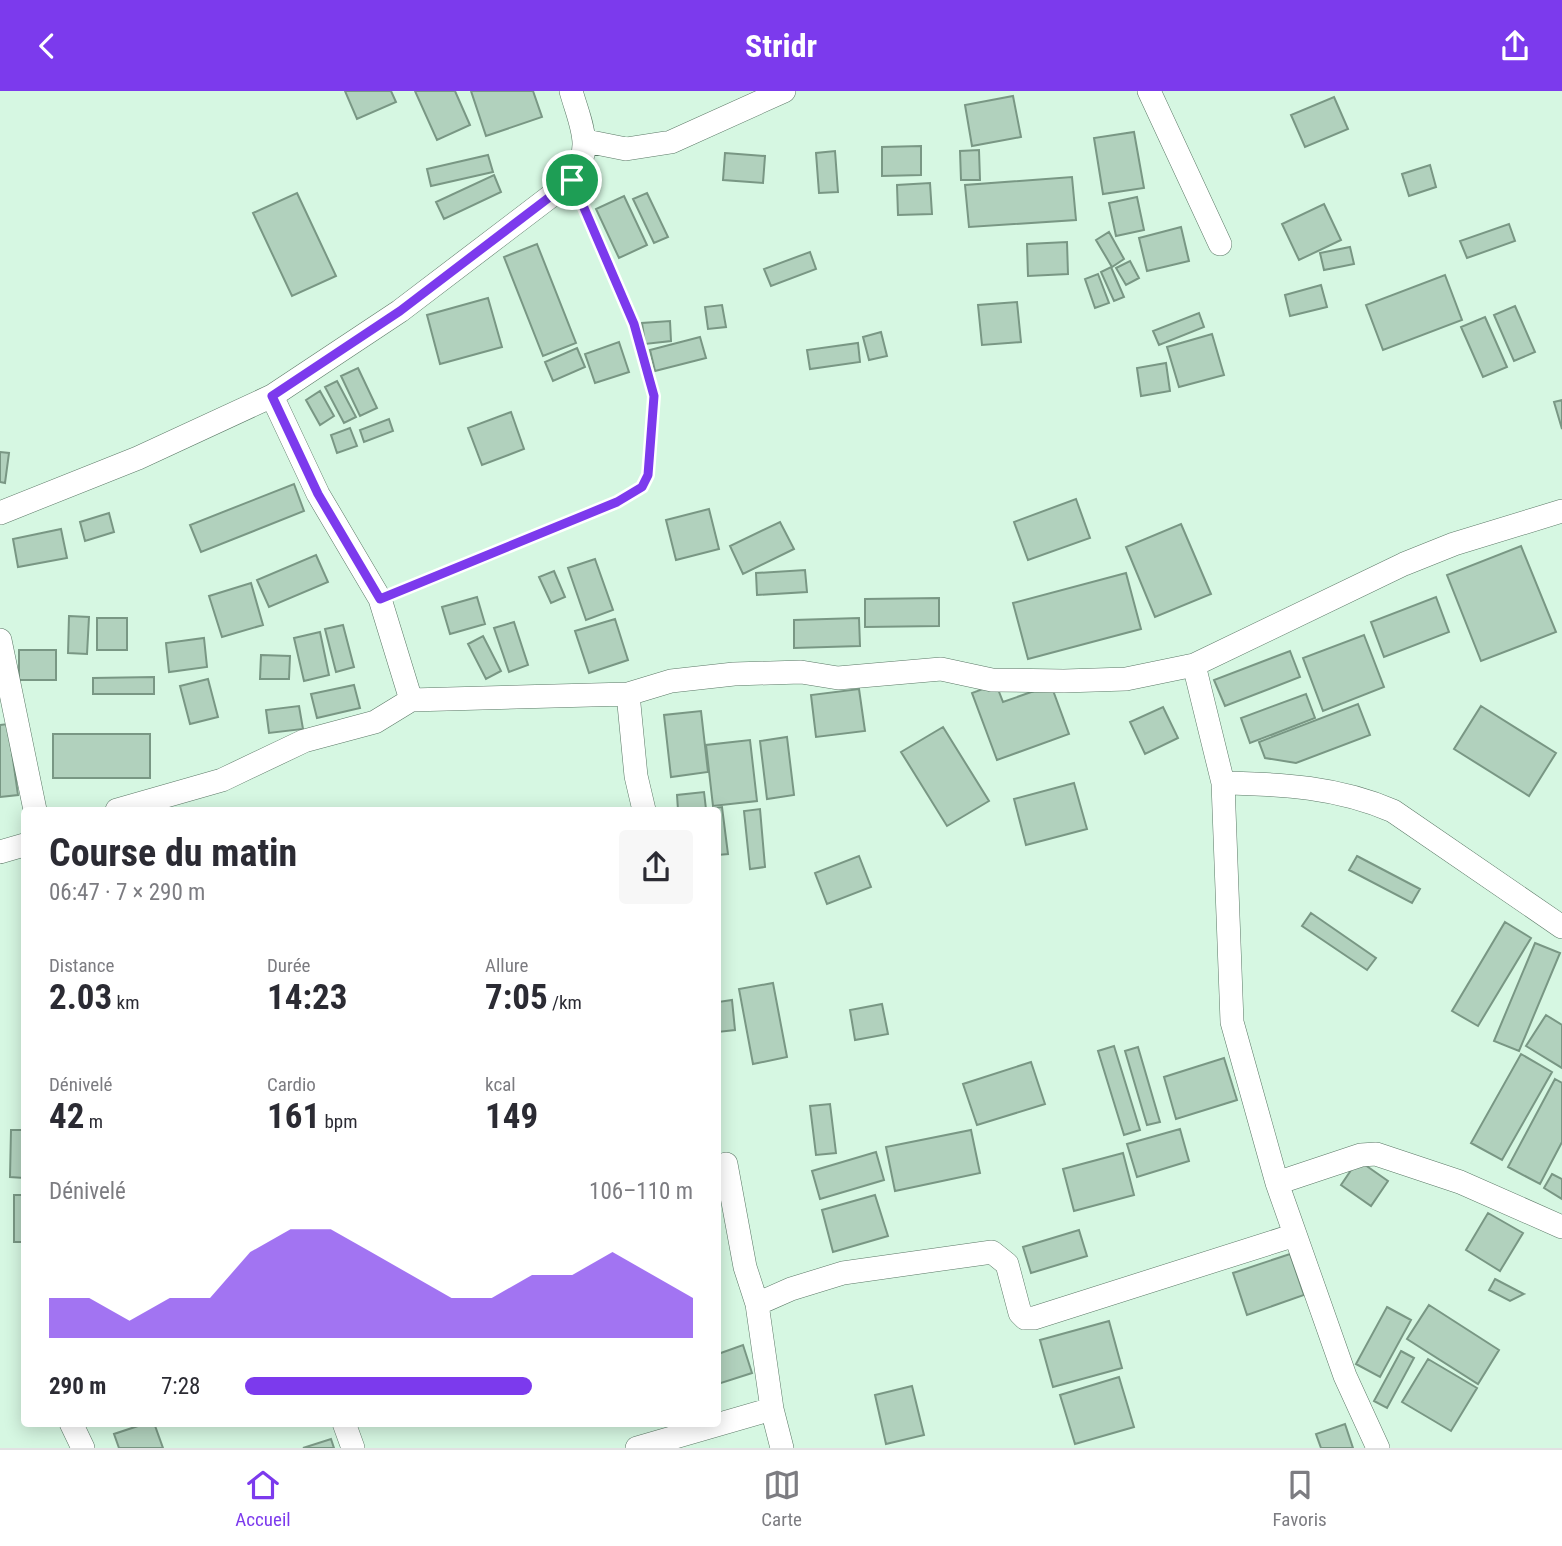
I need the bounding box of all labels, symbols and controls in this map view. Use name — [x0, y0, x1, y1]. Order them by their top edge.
icon: back — [28, 27, 66, 65]
text: Stridr — [745, 27, 817, 65]
icon: share — [1496, 27, 1534, 65]
pin — [542, 150, 602, 210]
icon: arrive — [553, 161, 591, 199]
button: share — [619, 830, 693, 904]
text: Course du matin — [49, 831, 297, 875]
text: 06:47 · 7 × 290 m — [49, 879, 205, 906]
text: Distance — [49, 954, 114, 977]
text: Durée — [267, 954, 310, 977]
text: Allure — [485, 954, 528, 977]
text: 2.03 — [49, 977, 112, 1018]
text: 14:23 — [267, 977, 347, 1018]
text: 7:05 — [485, 977, 548, 1018]
text: km — [112, 991, 139, 1014]
text: /km — [548, 991, 582, 1014]
text: Dénivelé — [49, 1073, 113, 1096]
text: Cardio — [267, 1073, 316, 1096]
text: kcal — [485, 1073, 516, 1096]
text: 42 — [49, 1096, 84, 1137]
text: 161 — [267, 1096, 320, 1137]
text: 149 — [485, 1096, 538, 1137]
text: m — [84, 1110, 103, 1133]
text: bpm — [320, 1110, 357, 1133]
text: Dénivelé — [49, 1178, 126, 1205]
text: 106–110 m — [589, 1178, 693, 1205]
text: 290 m — [49, 1373, 106, 1400]
text: 7:28 — [161, 1373, 200, 1400]
tab: Accueil — [235, 1466, 291, 1531]
tab: Carte — [761, 1466, 802, 1531]
tab: Favoris — [1273, 1466, 1327, 1531]

